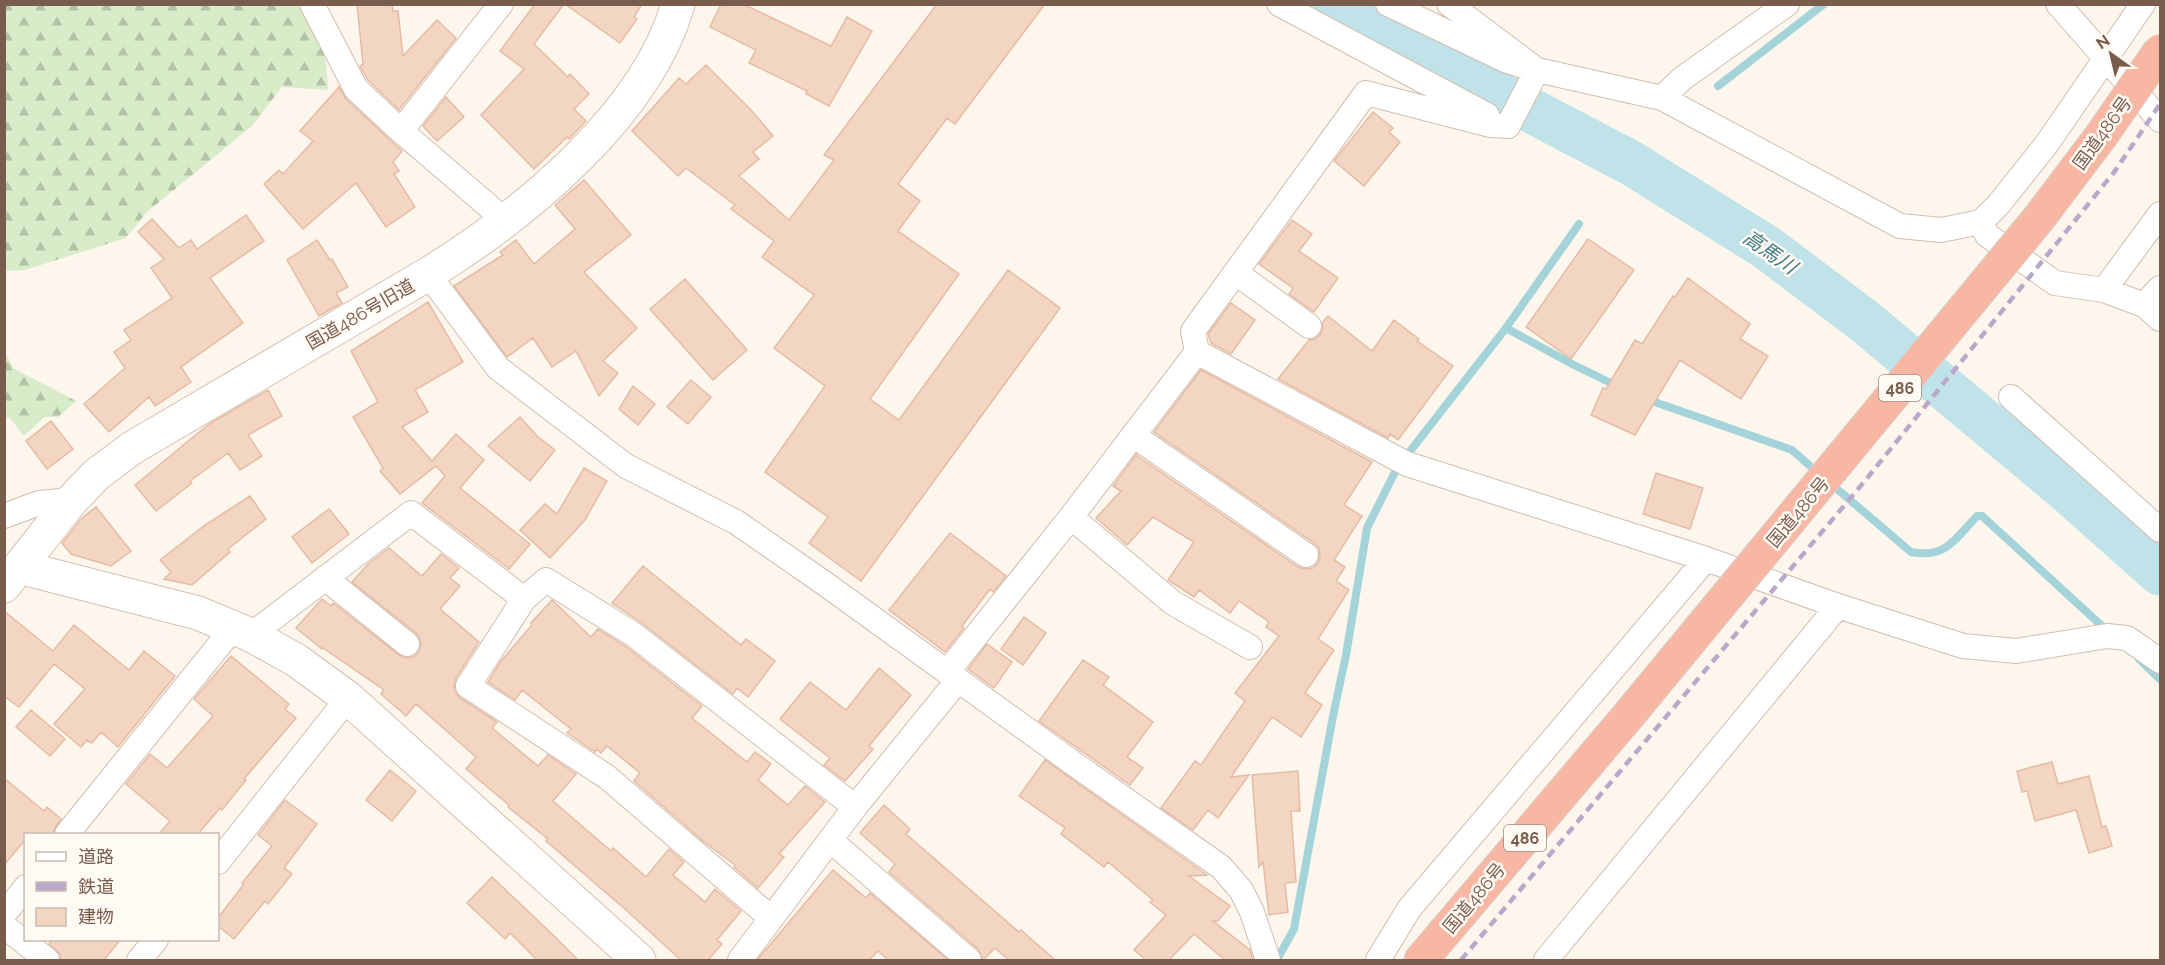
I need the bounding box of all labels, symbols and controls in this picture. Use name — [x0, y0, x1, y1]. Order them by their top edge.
north arrow — [2081, 24, 2141, 84]
text: N — [2093, 31, 2113, 53]
street label: 国道486号 — [2068, 92, 2136, 174]
water label: 高馬川 — [1739, 225, 1803, 280]
street label: 国道486号旧道 — [302, 275, 418, 353]
road number: 486 — [1879, 375, 1921, 401]
street label: 国道486号 — [1763, 473, 1833, 551]
road number: 486 — [1504, 825, 1546, 851]
legend — [24, 833, 219, 941]
text: 道路 — [78, 846, 114, 867]
street label: 国道486号 — [1439, 859, 1509, 937]
text: 鉄道 — [78, 876, 114, 897]
text: 建物 — [78, 906, 114, 927]

